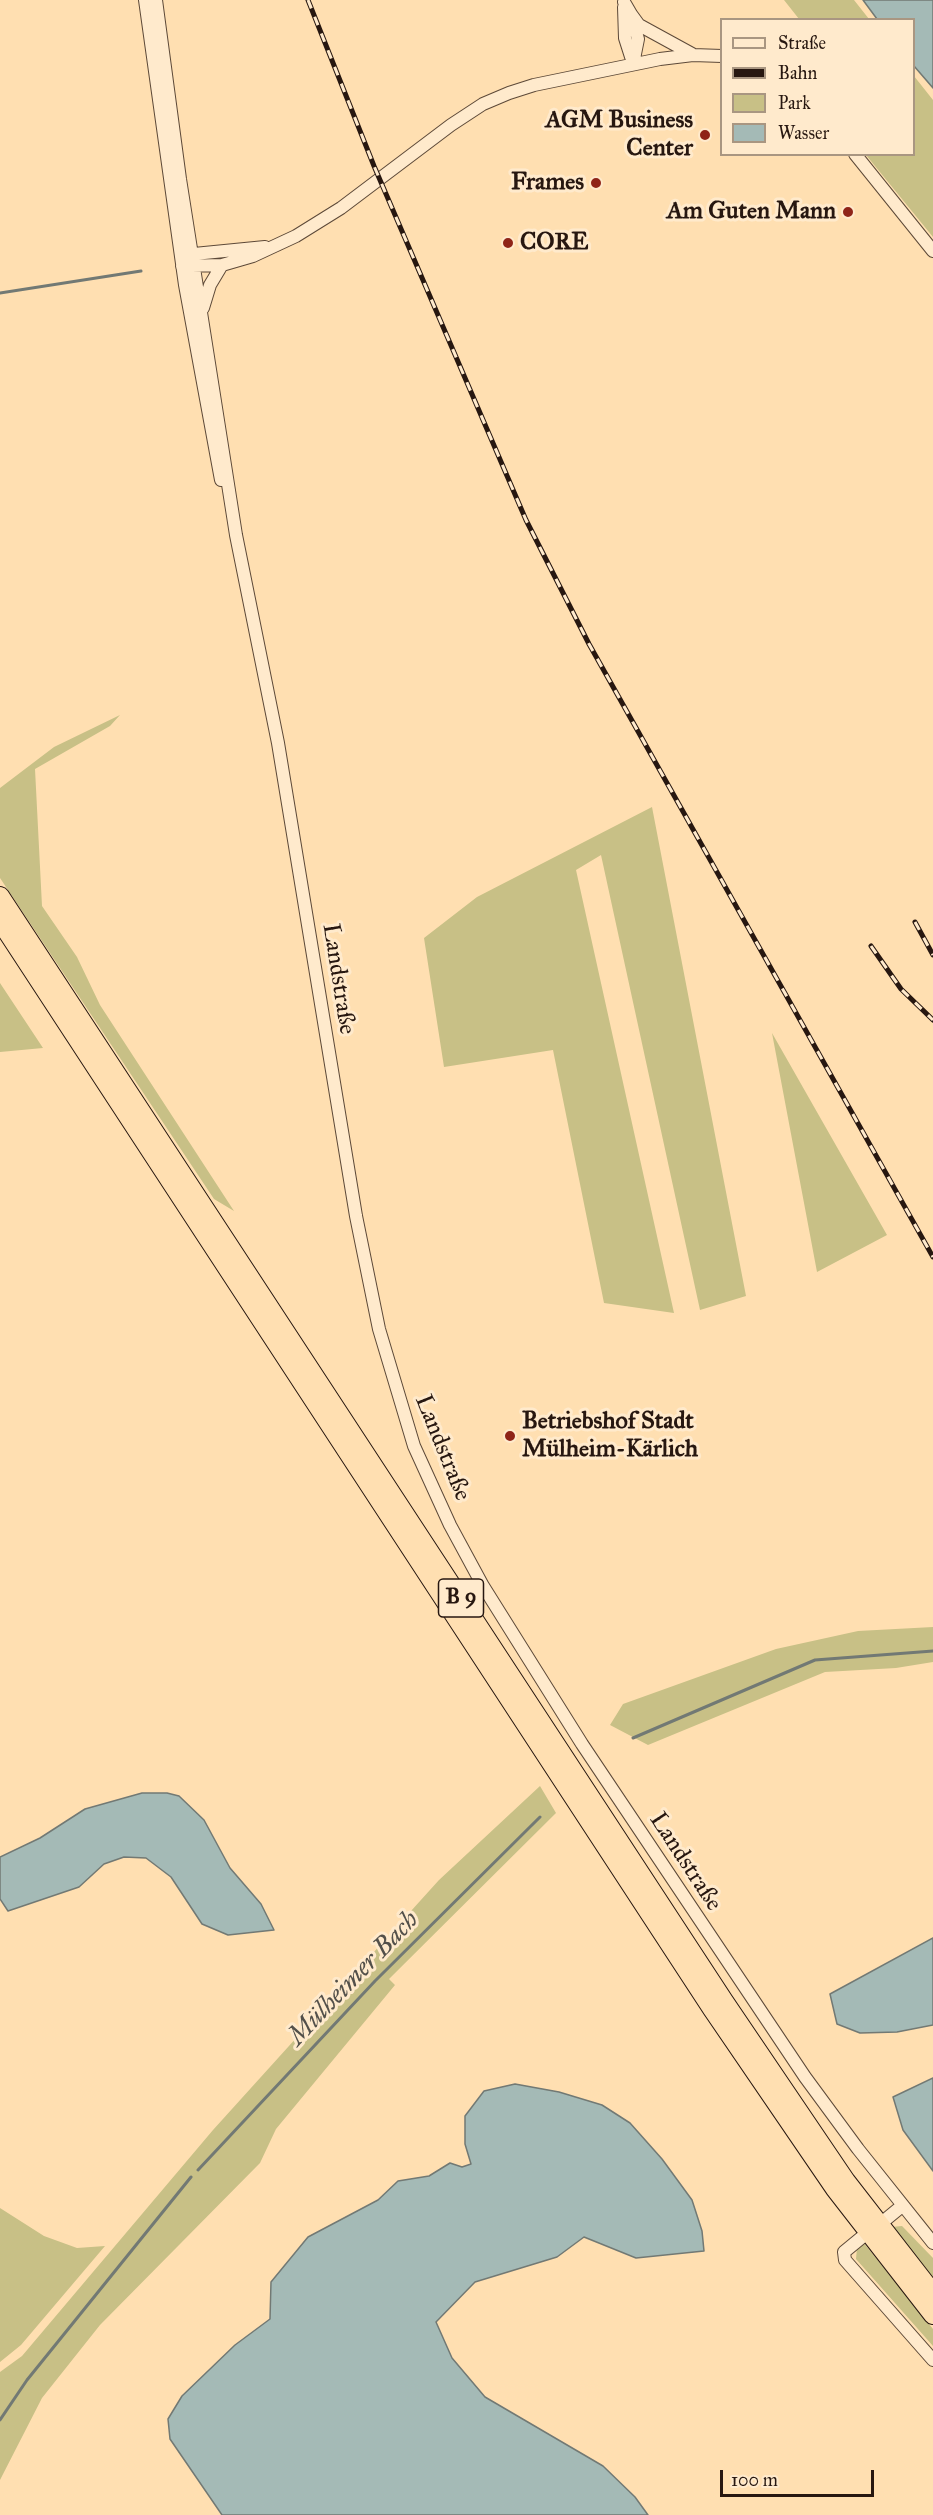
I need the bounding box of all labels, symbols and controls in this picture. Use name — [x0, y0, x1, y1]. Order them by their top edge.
legend — [720, 18, 915, 156]
text: Straße — [778, 32, 826, 54]
text: Bahn — [778, 62, 817, 84]
text: Park — [778, 92, 811, 114]
place label: AGM Business Center — [546, 107, 693, 163]
text: Wasser — [778, 122, 829, 144]
marker: AGM Business Center — [698, 128, 712, 142]
place label: Frames — [511, 169, 584, 197]
marker: Frames — [589, 176, 603, 190]
place label: Am Guten Mann — [667, 198, 836, 226]
marker: Am Guten Mann — [841, 205, 855, 219]
place label: CORE — [520, 229, 588, 257]
marker: CORE — [501, 236, 515, 250]
street label: Landstraße — [315, 922, 361, 1036]
street label: Landstraße — [408, 1391, 476, 1505]
place label: Betriebshof Stadt Mülheim-Kärlich — [522, 1408, 698, 1464]
marker: Betriebshof Stadt Mülheim-Kärlich — [503, 1429, 517, 1443]
road number: B 9 — [438, 1579, 484, 1617]
street label: Landstraße — [643, 1807, 727, 1917]
water label: Mülheimer Bach — [282, 1905, 426, 2053]
scale bar — [723, 2458, 878, 2496]
text: 100 m — [731, 2469, 778, 2491]

